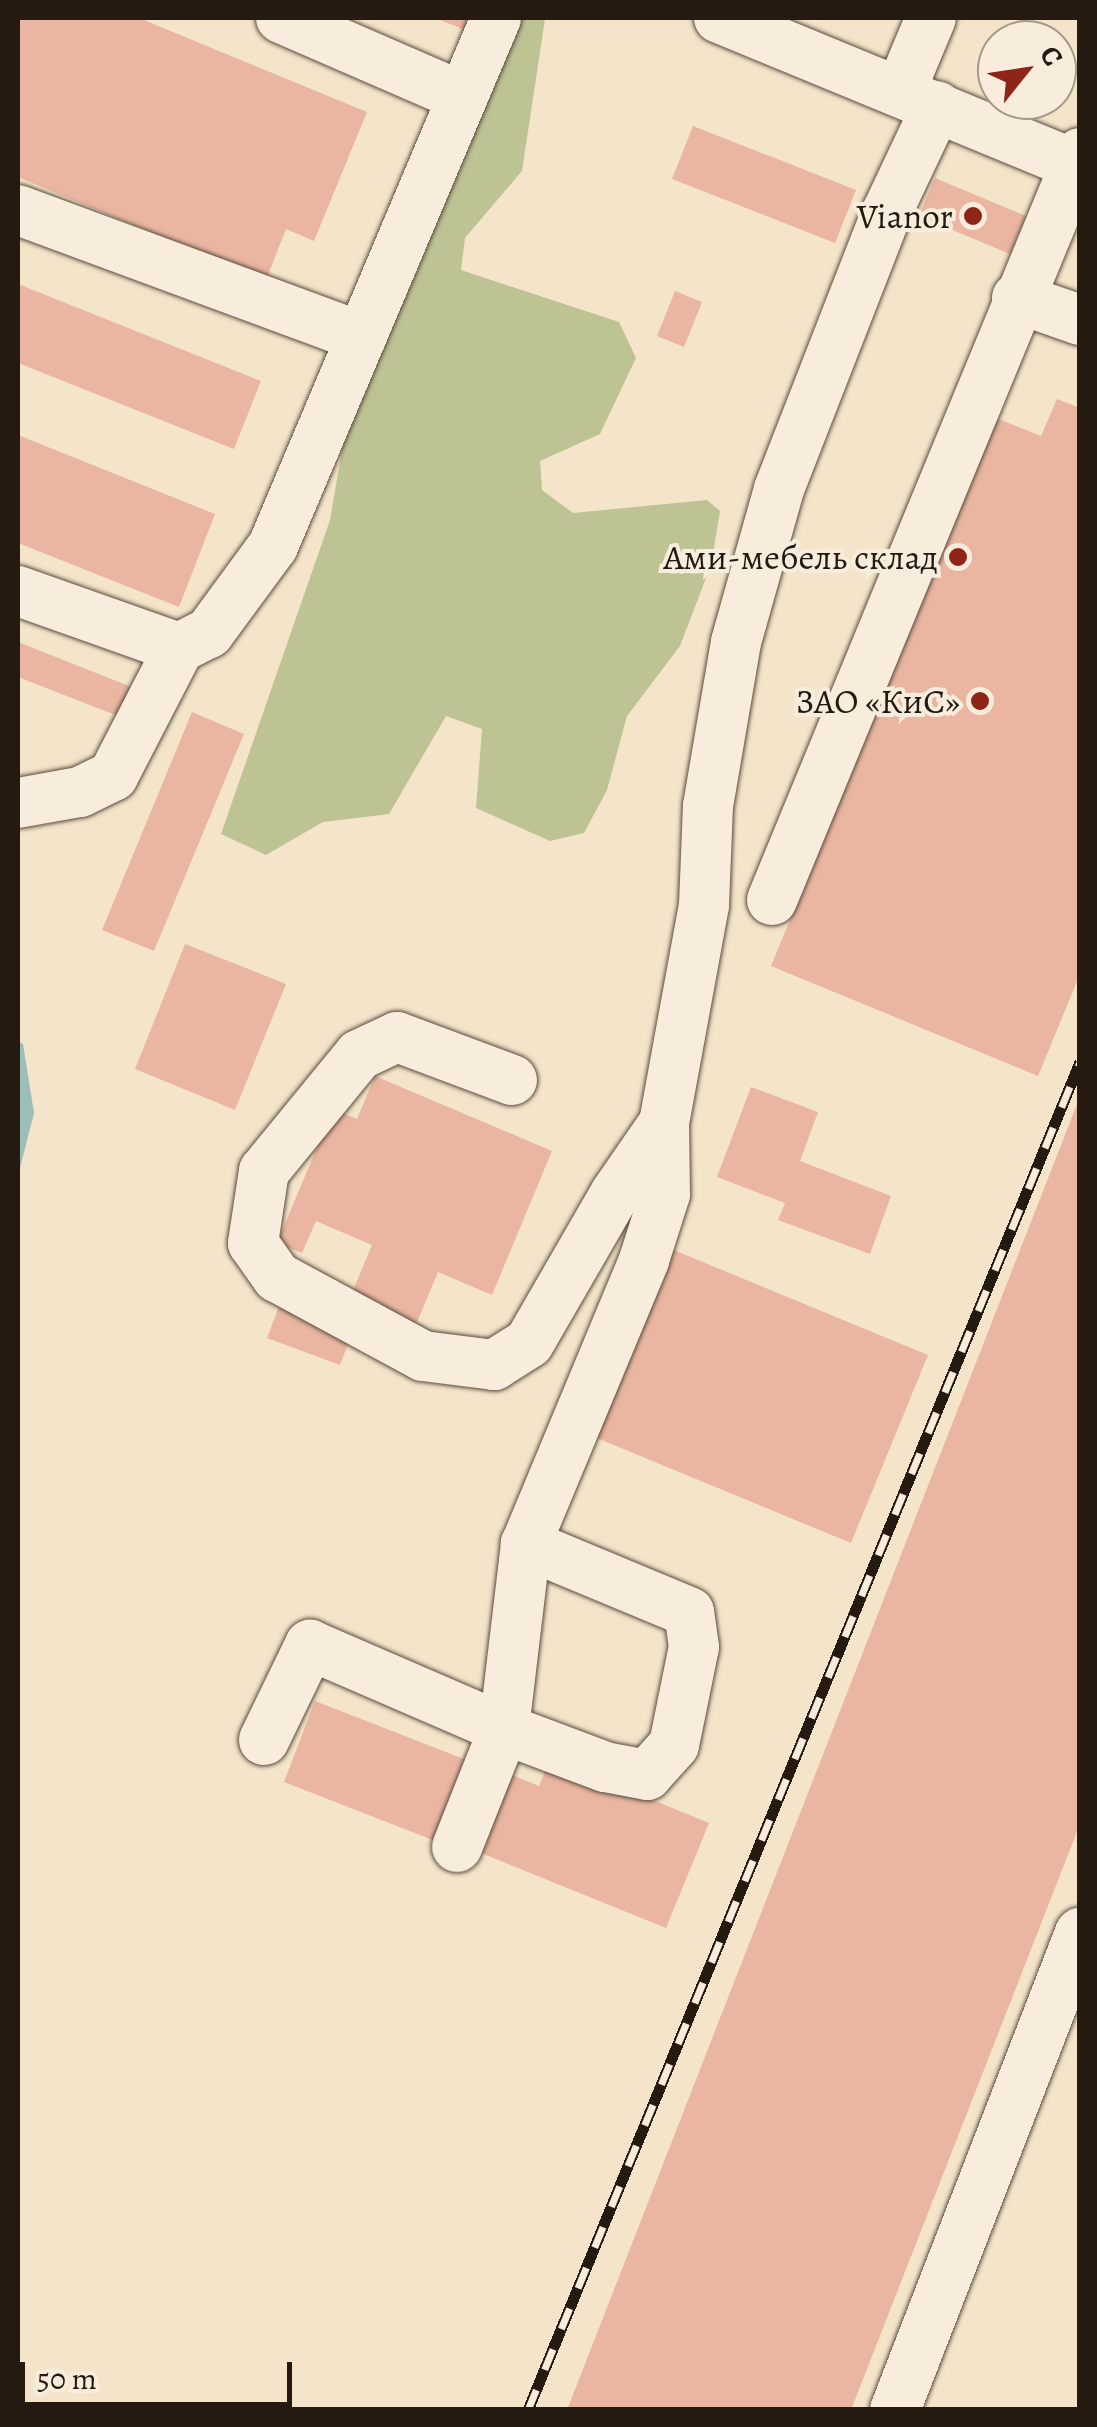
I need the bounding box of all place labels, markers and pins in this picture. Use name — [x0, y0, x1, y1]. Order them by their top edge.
place label: Vianor — [857, 195, 953, 237]
marker: Vianor — [962, 205, 984, 227]
place label: Ами-мебель склад — [664, 536, 938, 578]
marker: Ами-мебель склад — [947, 546, 969, 568]
place label: ЗАО «КиС» — [796, 680, 960, 722]
marker: ЗАО «КиС» — [969, 690, 991, 712]

